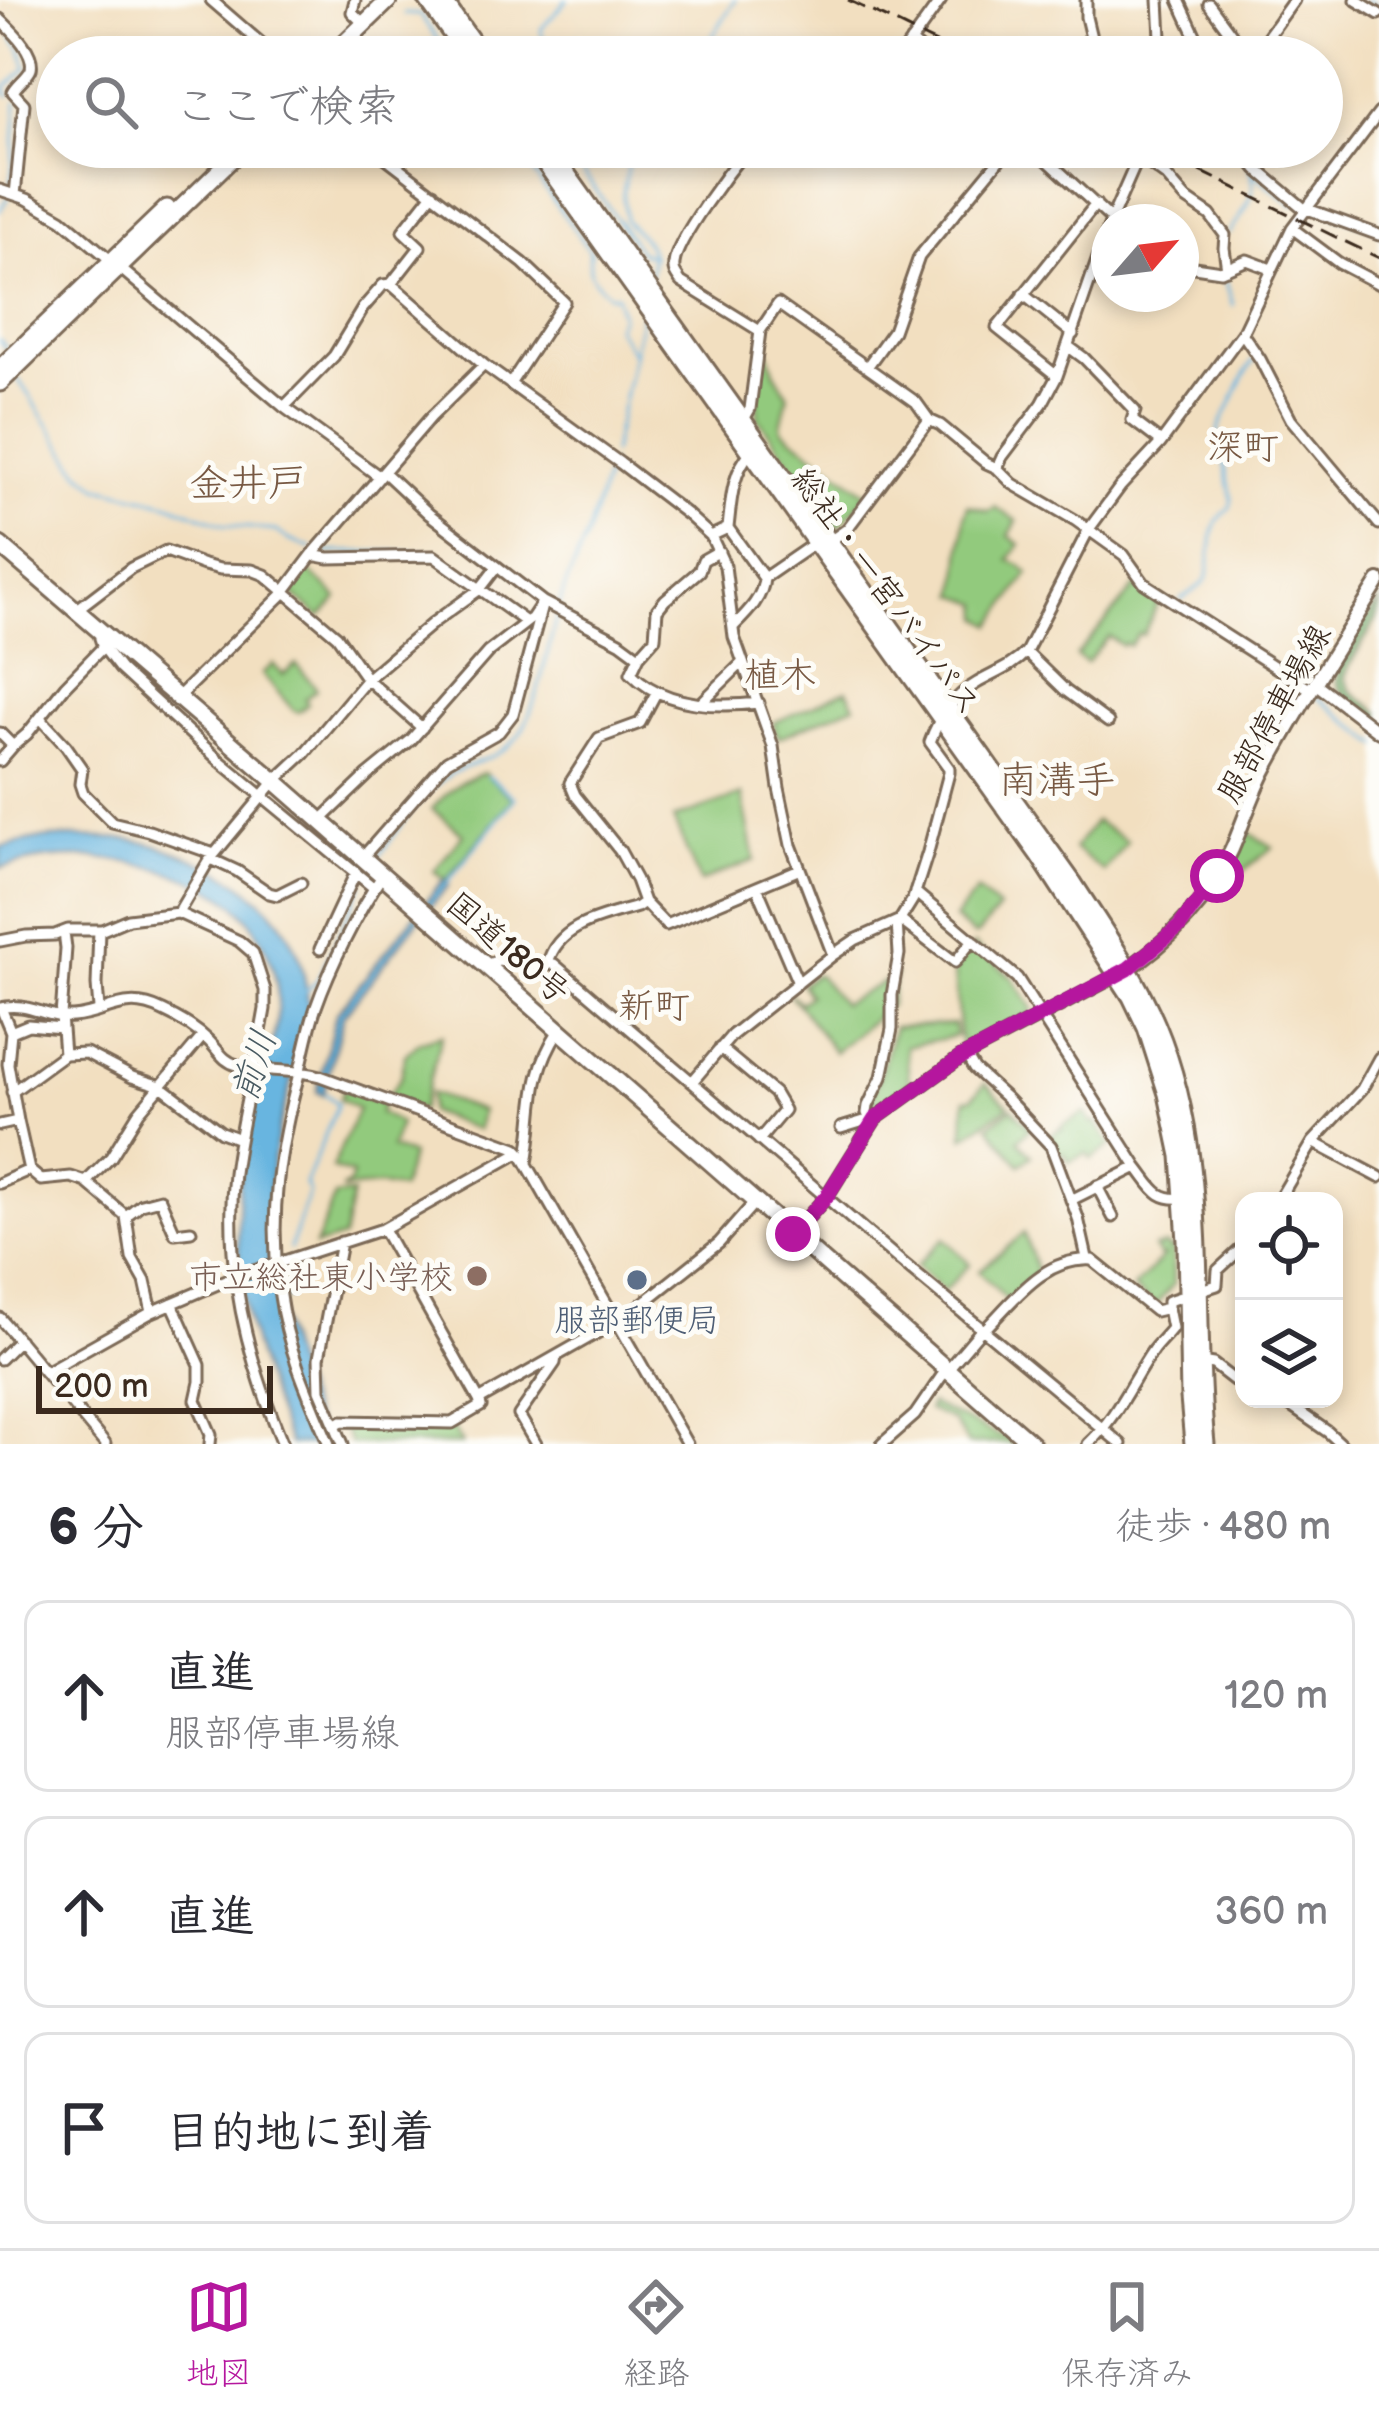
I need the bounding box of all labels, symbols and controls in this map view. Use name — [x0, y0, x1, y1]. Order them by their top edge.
search box — [36, 36, 1343, 168]
icon: search — [78, 69, 144, 135]
text: ここで検索 — [174, 80, 399, 135]
north arrow — [1091, 204, 1199, 312]
district label: 深町 — [1207, 427, 1279, 470]
district label: 金井戸 — [189, 461, 307, 508]
street label: 総社・一宮バイパス — [782, 461, 989, 724]
street label: 服部停車場線 — [1209, 618, 1340, 810]
district label: 植木 — [744, 655, 816, 698]
district label: 南溝手 — [998, 758, 1116, 805]
route start — [1190, 849, 1244, 903]
street label: 国道180号 — [438, 884, 578, 1013]
district label: 新町 — [618, 986, 690, 1029]
water label: 前川 — [224, 1025, 287, 1107]
map controls — [1235, 1192, 1343, 1408]
button: locate — [1235, 1192, 1343, 1300]
route end — [766, 1207, 820, 1261]
place label: 市立総社東小学校 — [189, 1258, 453, 1298]
marker: 市立総社東小学校 — [464, 1263, 490, 1289]
marker: 服部郵便局 — [624, 1267, 650, 1293]
button: layers — [1235, 1300, 1343, 1408]
place label: 服部郵便局 — [555, 1301, 720, 1341]
scale bar — [36, 1360, 273, 1413]
text: 200 m — [54, 1367, 148, 1407]
text: 6 分 — [48, 1498, 144, 1559]
text: 徒歩 · 480 m — [1115, 1504, 1331, 1551]
text: 直進 — [165, 1646, 255, 1701]
icon: ahead — [51, 1663, 117, 1729]
text: 120 m — [1224, 1673, 1328, 1720]
text: 服部停車場線 — [165, 1711, 399, 1758]
icon: ahead — [51, 1879, 117, 1945]
text: 360 m — [1214, 1889, 1328, 1936]
text: 直進 — [165, 1890, 255, 1945]
icon: arrive — [51, 2095, 117, 2161]
text: 目的地に到着 — [165, 2106, 435, 2161]
tab: 地図 — [186, 2274, 252, 2394]
tab: 経路 — [623, 2274, 689, 2394]
tab: 保存済み — [1061, 2274, 1193, 2394]

